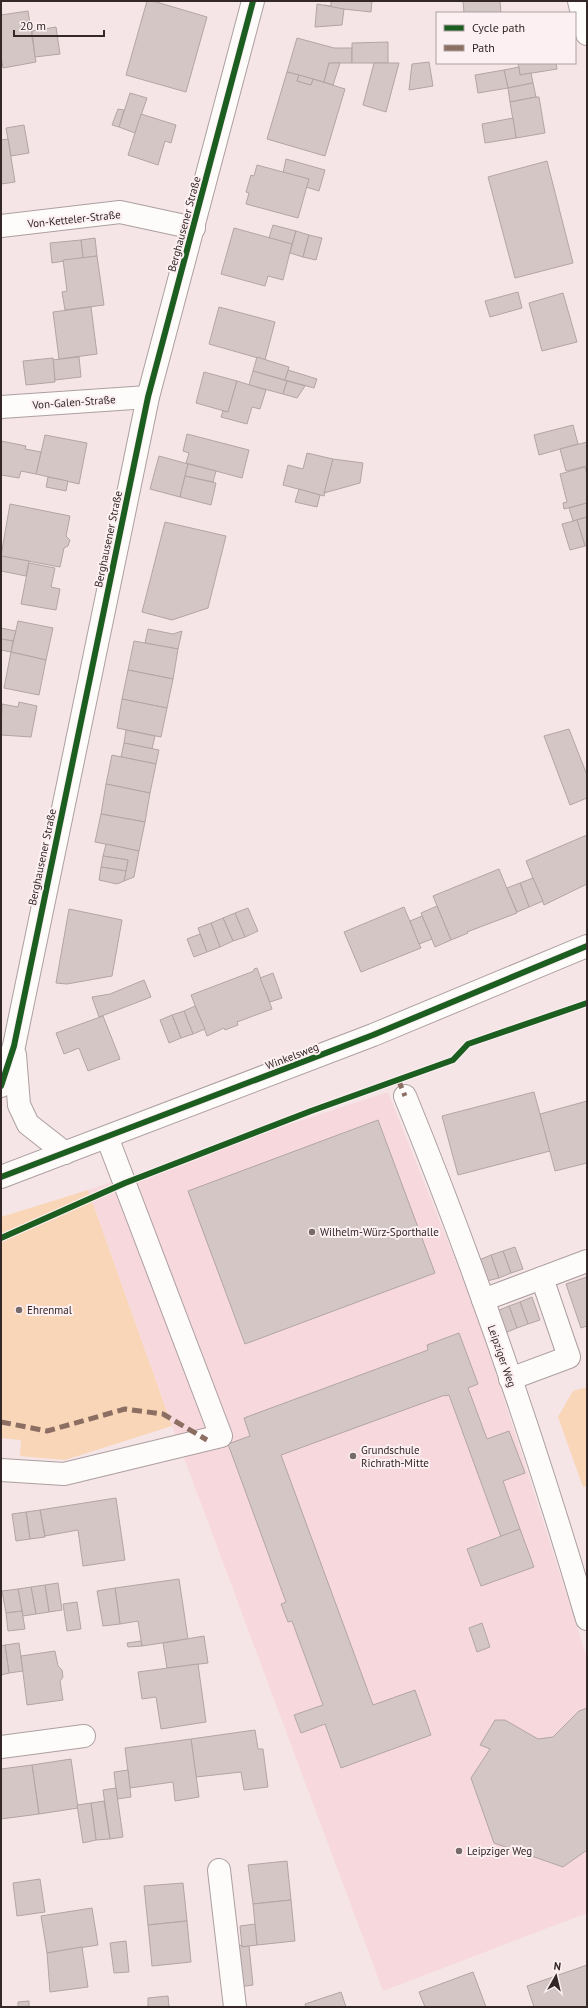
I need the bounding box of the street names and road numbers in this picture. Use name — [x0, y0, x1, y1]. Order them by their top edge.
street label: Berghausener Straße — [164, 174, 204, 273]
street label: Von-Ketteler-Straße — [26, 207, 122, 231]
street label: Von-Galen-Straße — [31, 392, 116, 412]
street label: Berghausener Straße — [91, 489, 125, 589]
street label: Berghausener Straße — [25, 807, 59, 907]
street label: Winkelsweg — [263, 1039, 321, 1073]
street label: Leipziger Weg — [485, 1323, 519, 1389]

